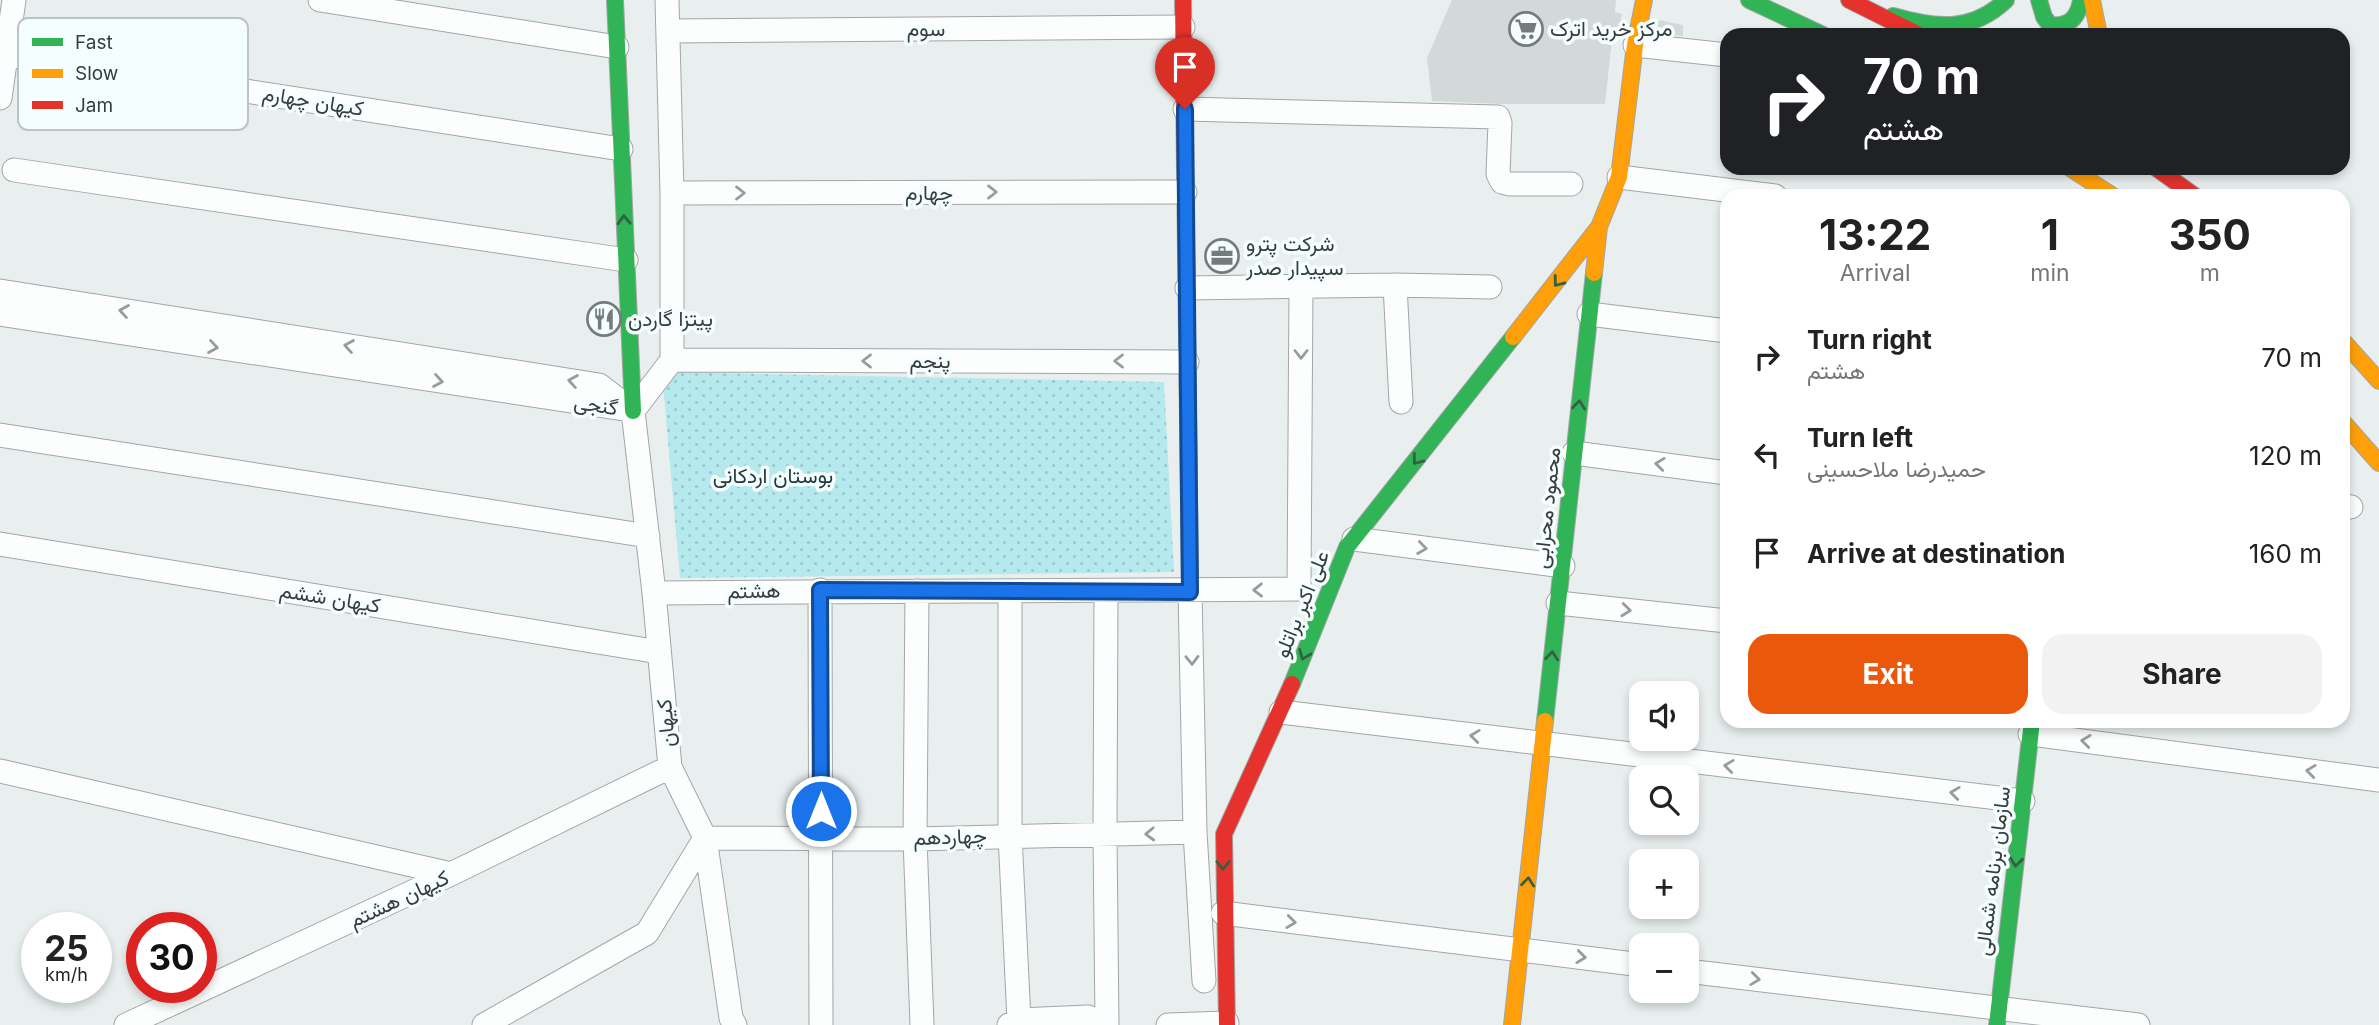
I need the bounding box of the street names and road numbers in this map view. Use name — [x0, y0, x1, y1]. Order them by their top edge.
street label: سوم — [907, 16, 945, 43]
street label: کیهان چهارم — [260, 80, 366, 123]
street label: چهارم — [905, 180, 953, 207]
street label: پنجم — [909, 348, 951, 375]
street label: گنجی — [572, 389, 620, 420]
street label: محمود محرابی — [1528, 446, 1566, 570]
street label: علی اکبر براتلو — [1269, 547, 1335, 661]
street label: کیهان ششم — [278, 577, 382, 620]
street label: هشتم — [727, 578, 781, 605]
street label: کیهان — [651, 698, 681, 748]
street label: سازمان برنامه شمالی — [1970, 785, 2016, 957]
street label: چهاردهم — [913, 823, 987, 852]
street label: کیهان هشتم — [345, 865, 454, 934]

